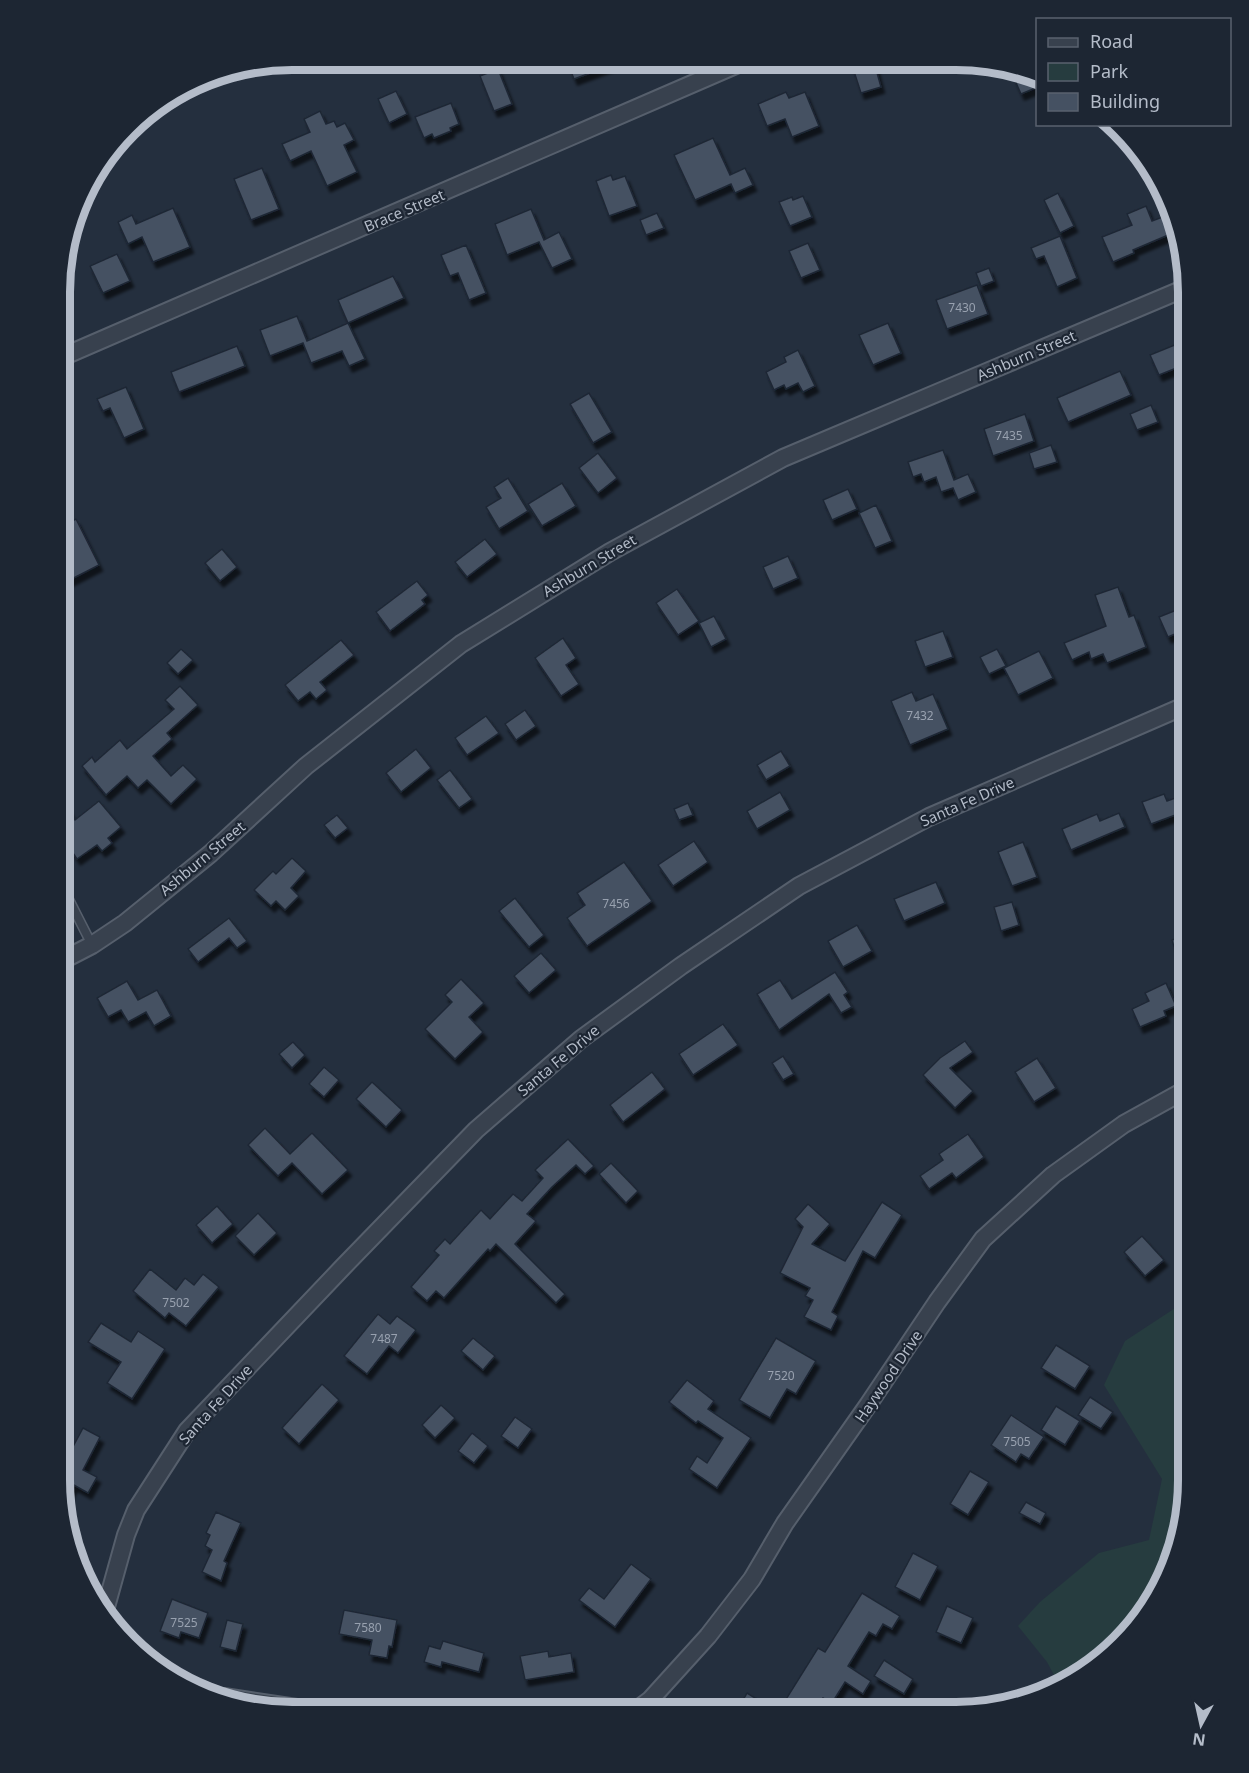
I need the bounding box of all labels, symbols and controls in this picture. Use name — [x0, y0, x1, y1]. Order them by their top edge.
legend — [1036, 18, 1231, 126]
text: Road — [1090, 29, 1133, 53]
text: Park — [1090, 59, 1128, 83]
text: Building — [1090, 89, 1160, 113]
street label: Brace Street — [361, 184, 448, 236]
house number: 7430 — [948, 299, 976, 316]
street label: Ashburn Street — [973, 325, 1079, 385]
house number: 7435 — [995, 427, 1023, 444]
street label: Ashburn Street — [539, 529, 640, 601]
house number: 7432 — [906, 707, 934, 724]
street label: Santa Fe Drive — [917, 771, 1017, 831]
street label: Ashburn Street — [155, 816, 249, 900]
house number: 7456 — [602, 895, 630, 912]
street label: Santa Fe Drive — [513, 1020, 603, 1100]
house number: 7502 — [162, 1294, 190, 1311]
street label: Haywood Drive — [850, 1326, 926, 1426]
house number: 7487 — [370, 1330, 398, 1347]
street label: Santa Fe Drive — [174, 1360, 256, 1448]
house number: 7520 — [767, 1367, 795, 1384]
house number: 7505 — [1003, 1433, 1031, 1450]
house number: 7525 — [170, 1614, 198, 1631]
house number: 7580 — [354, 1619, 382, 1636]
north arrow — [1171, 1695, 1231, 1755]
text: N — [1191, 1728, 1207, 1752]

